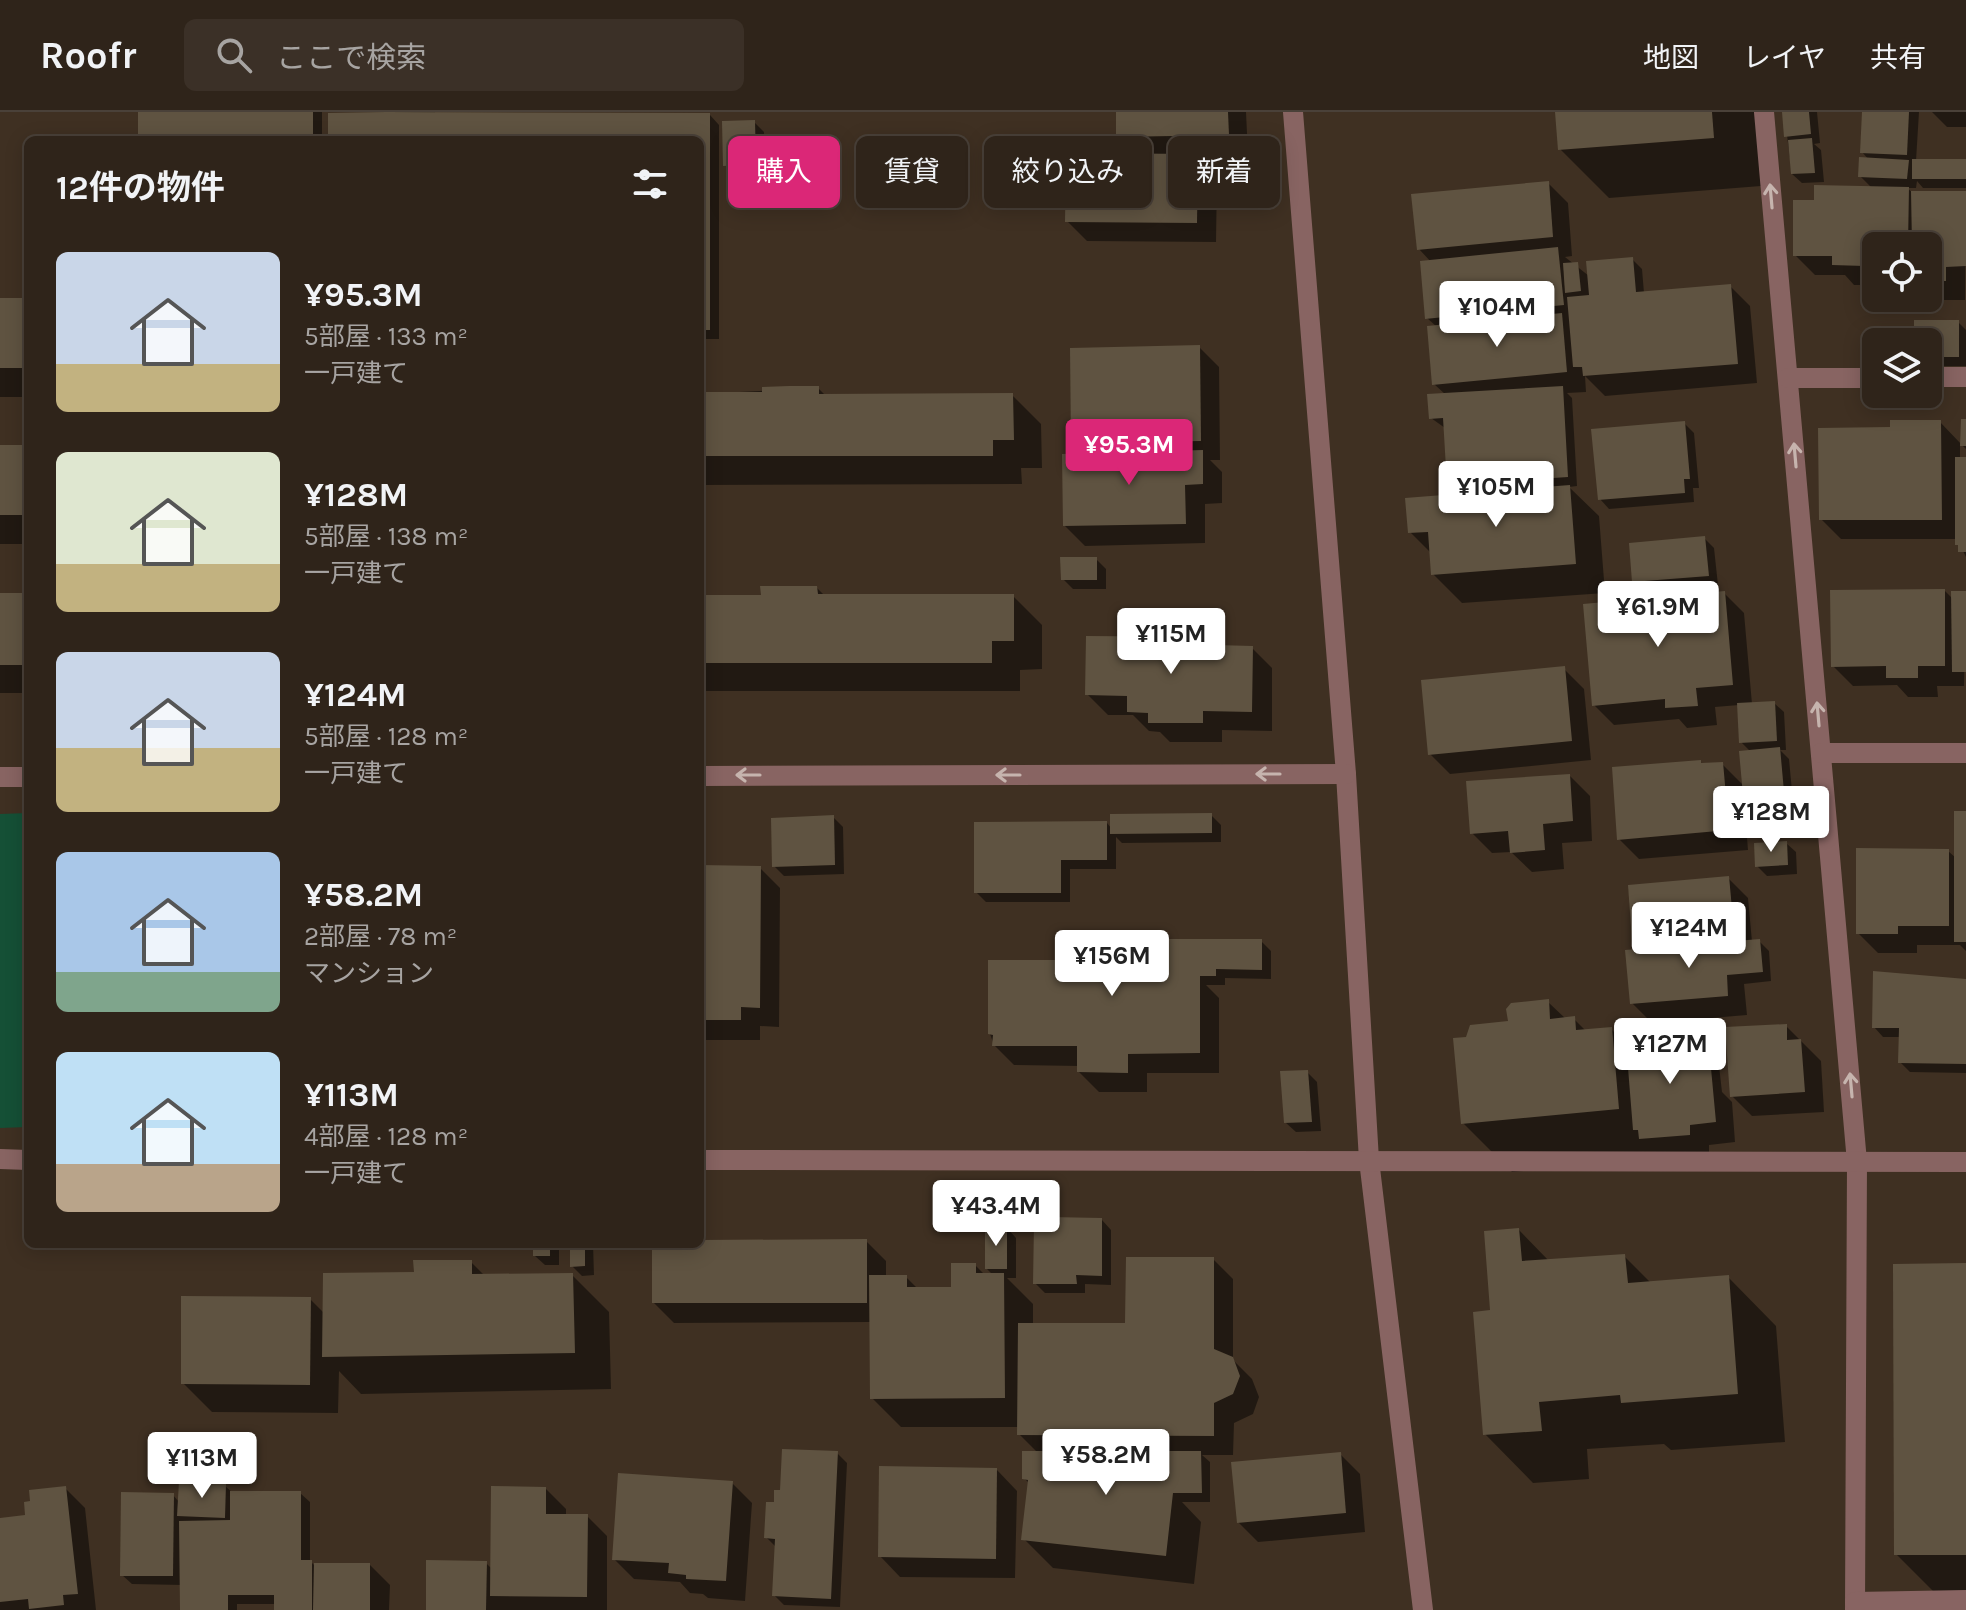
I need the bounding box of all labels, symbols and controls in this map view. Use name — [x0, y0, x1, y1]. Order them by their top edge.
search box — [184, 19, 744, 91]
text: Roofr — [40, 33, 136, 78]
icon: search — [212, 33, 256, 77]
text: ここで検索 — [276, 40, 426, 76]
text: 地図 — [1643, 41, 1699, 74]
text: レイヤ — [1743, 41, 1826, 74]
text: 共有 — [1870, 41, 1926, 74]
chip: 購入 — [728, 136, 840, 208]
chip: 賃貸 — [856, 136, 968, 208]
chip: 絞り込み — [984, 136, 1152, 208]
chip: 新着 — [1168, 136, 1280, 208]
icon: filters — [628, 162, 672, 206]
text: 12件の物件 — [56, 168, 225, 208]
one-way arrow — [1764, 183, 1779, 210]
map controls — [1862, 232, 1942, 408]
button: locate — [1862, 232, 1942, 312]
text: ¥95.3M — [304, 275, 423, 315]
pin: ¥104M — [1441, 281, 1553, 349]
icon: home — [120, 284, 216, 380]
text: ¥104M — [1457, 291, 1537, 322]
text: 5部屋 · 133 m² — [304, 321, 468, 352]
button: layers — [1862, 328, 1942, 408]
text: 一戸建て — [304, 358, 408, 389]
pin: ¥95.3M — [1064, 419, 1194, 487]
text: ¥95.3M — [1084, 429, 1174, 460]
one-way arrow — [1787, 442, 1802, 469]
pin: ¥105M — [1440, 461, 1552, 529]
text: ¥105M — [1457, 471, 1535, 502]
text: ¥128M — [304, 475, 408, 515]
icon: home — [120, 484, 216, 580]
text: 5部屋 · 138 m² — [304, 521, 469, 552]
text: 一戸建て — [304, 558, 408, 589]
pin: ¥61.9M — [1593, 581, 1723, 649]
text: ¥61.9M — [1616, 591, 1700, 622]
pin: ¥115M — [1115, 608, 1227, 676]
text: ¥115M — [1135, 618, 1207, 649]
text: ¥124M — [304, 675, 407, 715]
icon: home — [120, 684, 216, 780]
one-way arrow — [1810, 701, 1825, 728]
text: 5部屋 · 128 m² — [304, 721, 468, 752]
text: 一戸建て — [304, 758, 408, 789]
one-way arrow — [1255, 766, 1282, 782]
one-way arrow — [735, 767, 762, 783]
one-way arrow — [995, 767, 1022, 783]
pin: ¥128M — [1715, 786, 1827, 854]
text: ¥128M — [1731, 796, 1811, 827]
text: ¥58.2M — [304, 875, 423, 915]
icon: home — [120, 884, 216, 980]
pin: ¥124M — [1633, 902, 1745, 970]
text: ¥124M — [1650, 912, 1728, 943]
text: 2部屋 · 78 m² — [304, 921, 457, 952]
pin: ¥156M — [1056, 930, 1168, 998]
text: ¥156M — [1073, 940, 1151, 971]
text: マンション — [304, 958, 434, 989]
pin: ¥127M — [1614, 1018, 1726, 1086]
text: ¥127M — [1632, 1028, 1708, 1059]
one-way arrow — [1843, 1072, 1858, 1098]
text: ¥113M — [304, 1075, 399, 1115]
icon: home — [120, 1084, 216, 1180]
text: 4部屋 · 128 m² — [304, 1121, 468, 1152]
text: 一戸建て — [304, 1158, 408, 1189]
pin: ¥43.4M — [931, 1180, 1061, 1248]
text: ¥43.4M — [951, 1190, 1041, 1221]
pin: ¥58.2M — [1041, 1429, 1171, 1497]
pin: ¥113M — [146, 1432, 258, 1500]
text: ¥58.2M — [1060, 1439, 1152, 1470]
text: ¥113M — [166, 1442, 238, 1473]

